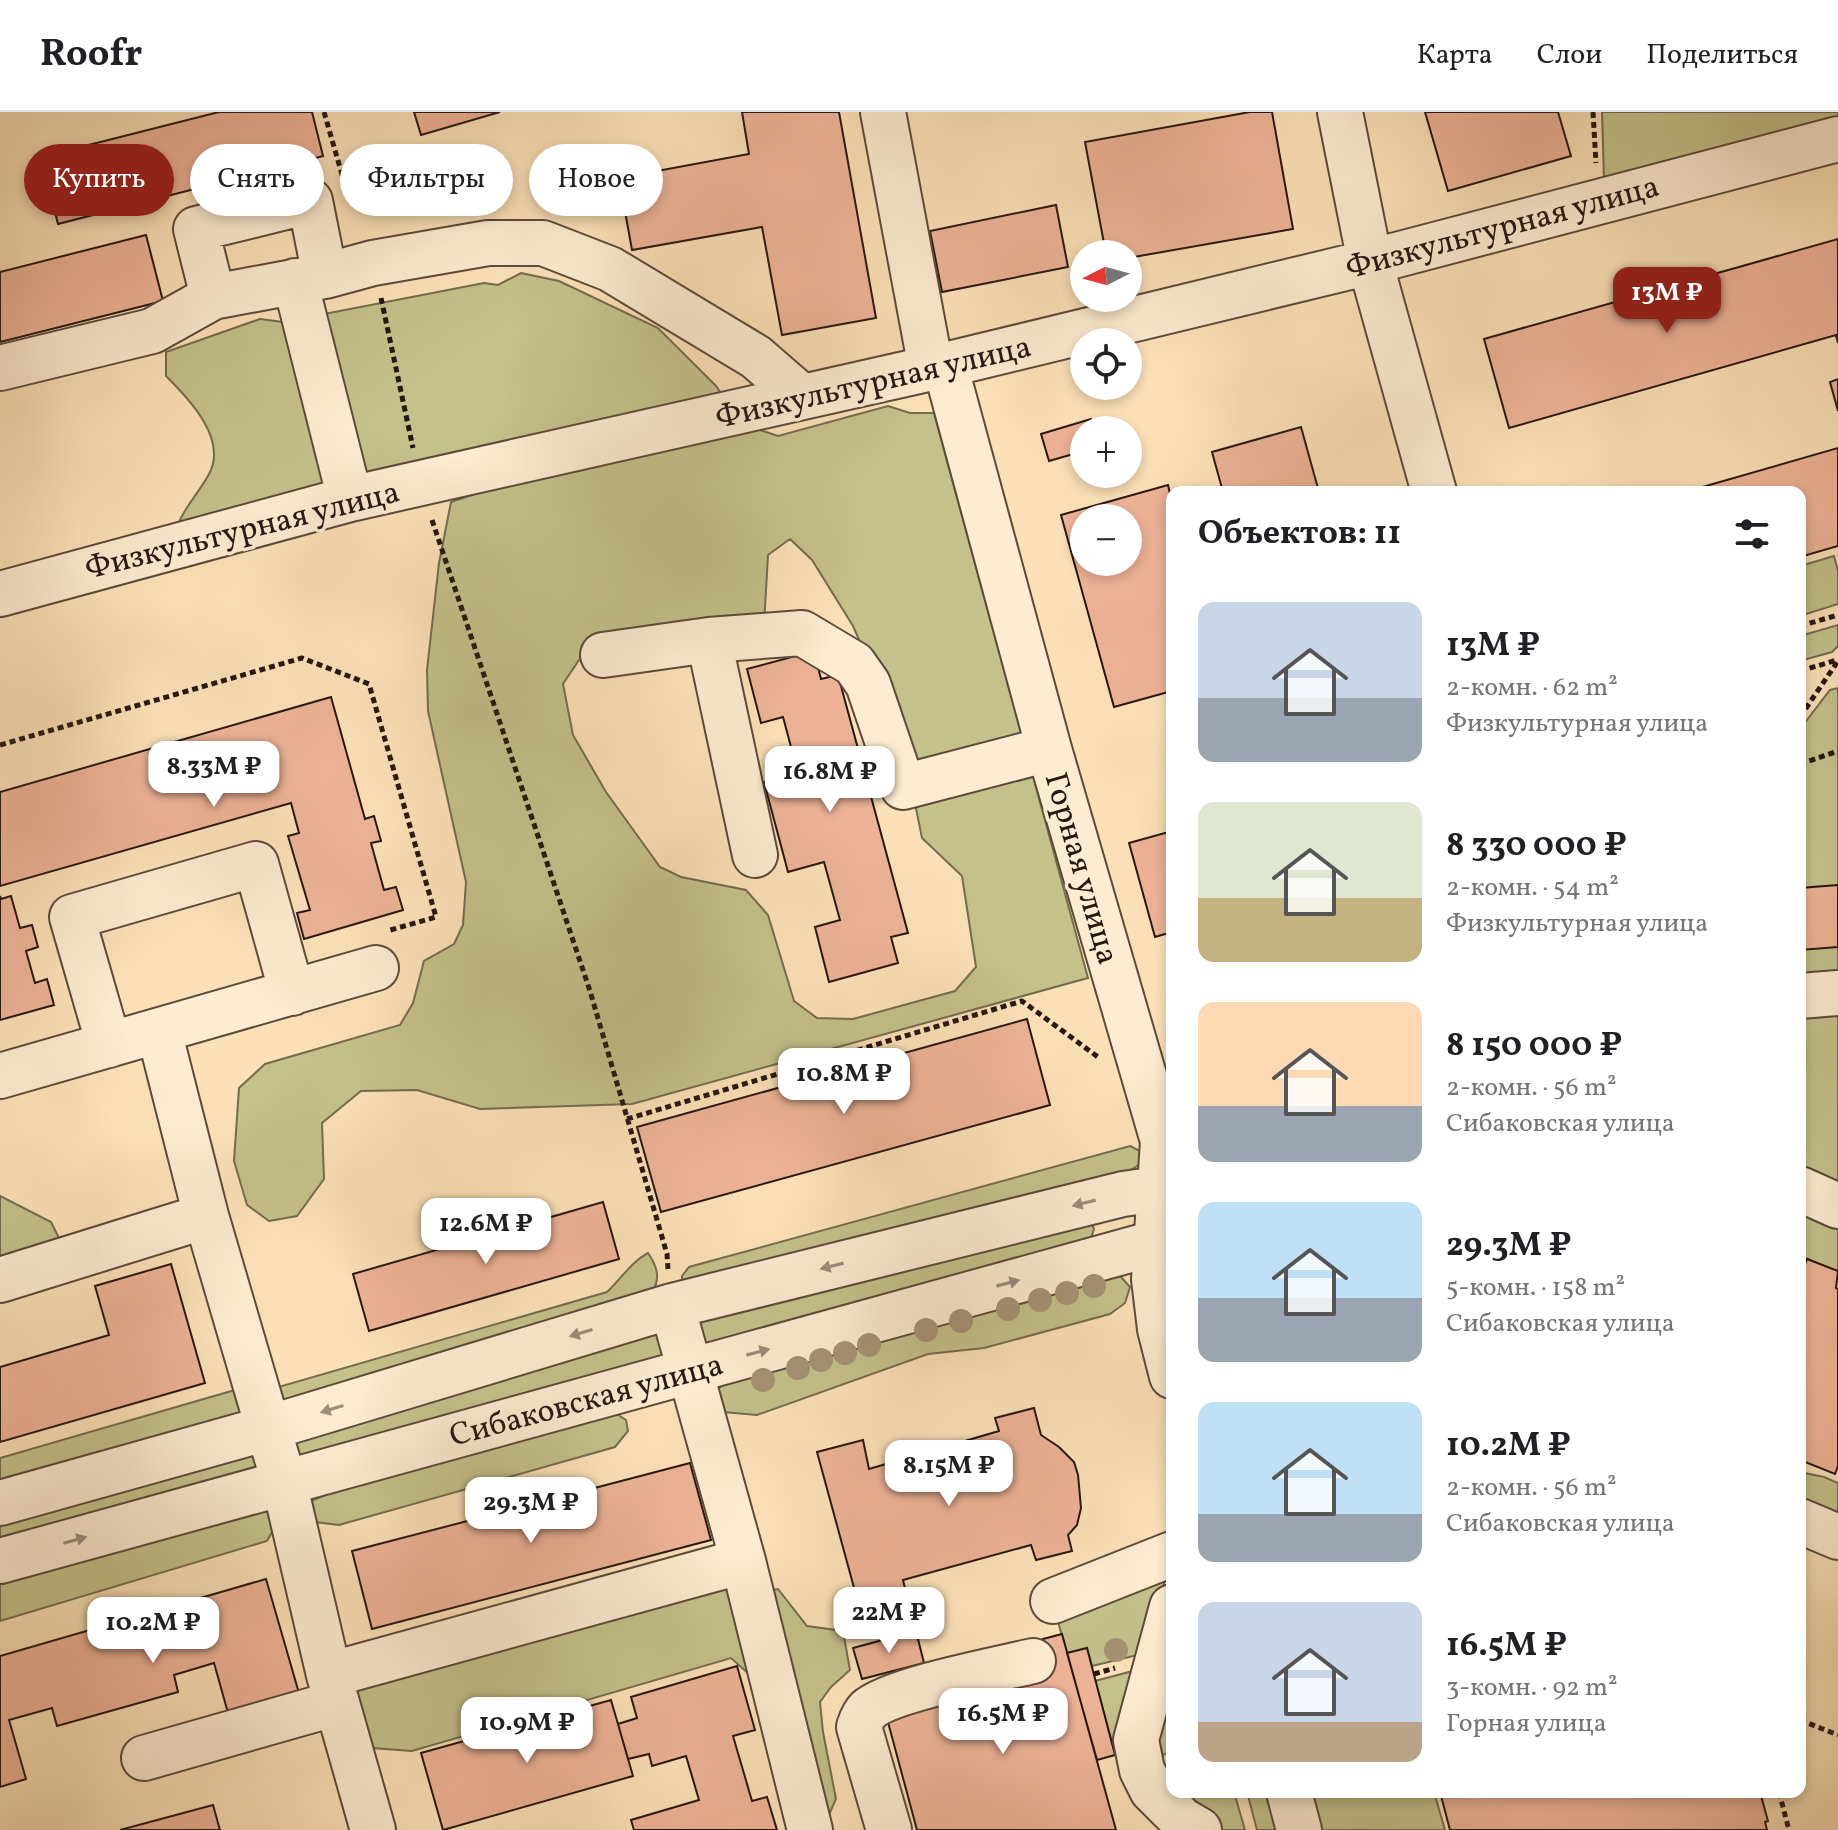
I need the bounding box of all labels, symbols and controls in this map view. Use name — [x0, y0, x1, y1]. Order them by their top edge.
text: Roofr — [40, 29, 142, 82]
text: Карта — [1417, 36, 1493, 75]
text: Слои — [1537, 36, 1602, 75]
text: Поделиться — [1646, 36, 1798, 75]
chip: Купить — [24, 144, 174, 216]
chip: Снять — [190, 144, 324, 216]
chip: Фильтры — [340, 144, 513, 216]
chip: Новое — [529, 144, 663, 216]
street label: Физкультурная улица — [1341, 166, 1664, 292]
north arrow — [1070, 240, 1142, 312]
map controls — [1070, 240, 1142, 576]
pin: 13M ₽ — [1611, 267, 1723, 335]
text: 13M ₽ — [1631, 275, 1703, 311]
street label: Физкультурная улица — [711, 326, 1036, 442]
button: locate — [1070, 328, 1142, 400]
button: + — [1070, 416, 1142, 488]
street label: Физкультурная улица — [81, 472, 405, 592]
button: − — [1070, 504, 1142, 576]
text: Объектов: 11 — [1198, 511, 1401, 558]
icon: filters — [1730, 512, 1774, 556]
text: 13M ₽ — [1446, 623, 1540, 670]
icon: home — [1262, 634, 1358, 730]
text: 2-комн. · 62 m² — [1446, 670, 1618, 706]
text: Физкультурная улица — [1446, 706, 1708, 742]
pin: 8.33M ₽ — [140, 741, 288, 809]
pin: 16.8M ₽ — [756, 746, 904, 814]
text: 8.33M ₽ — [166, 749, 262, 785]
text: 16.8M ₽ — [783, 754, 877, 790]
street label: Горная улица — [1032, 768, 1129, 970]
text: 8 330 000 ₽ — [1446, 823, 1627, 870]
icon: home — [1262, 834, 1358, 930]
text: 2-комн. · 54 m² — [1446, 870, 1619, 906]
text: Физкультурная улица — [1446, 906, 1708, 942]
text: 8 150 000 ₽ — [1446, 1023, 1622, 1070]
icon: home — [1262, 1034, 1358, 1130]
pin: 10.8M ₽ — [770, 1048, 918, 1116]
text: 10.8M ₽ — [796, 1056, 892, 1092]
text: 2-комн. · 56 m² — [1446, 1070, 1617, 1106]
text: Сибаковская улица — [1446, 1106, 1675, 1142]
pin: 12.6M ₽ — [412, 1198, 560, 1266]
one-way arrow — [1071, 1198, 1096, 1210]
text: 12.6M ₽ — [439, 1206, 533, 1242]
text: 29.3M ₽ — [1446, 1223, 1572, 1270]
icon: home — [1262, 1234, 1358, 1330]
one-way arrow — [819, 1260, 844, 1273]
text: 5-комн. · 158 m² — [1446, 1270, 1625, 1306]
one-way arrow — [996, 1277, 1021, 1289]
text: Сибаковская улица — [1446, 1306, 1675, 1342]
one-way arrow — [568, 1328, 592, 1340]
street label: Сибаковская улица — [445, 1344, 728, 1460]
one-way arrow — [746, 1345, 770, 1358]
one-way arrow — [319, 1403, 343, 1416]
text: 10.2M ₽ — [1446, 1423, 1571, 1470]
icon: home — [1262, 1434, 1358, 1530]
pin: 8.15M ₽ — [875, 1440, 1023, 1508]
text: 8.15M ₽ — [903, 1448, 995, 1484]
text: 2-комн. · 56 m² — [1446, 1470, 1617, 1506]
pin: 29.3M ₽ — [457, 1477, 605, 1545]
text: 29.3M ₽ — [483, 1485, 579, 1521]
text: Сибаковская улица — [1446, 1506, 1675, 1542]
one-way arrow — [64, 1533, 88, 1546]
pin: 22M ₽ — [833, 1587, 945, 1655]
text: 22M ₽ — [851, 1595, 927, 1631]
pin: 10.2M ₽ — [79, 1597, 227, 1665]
text: 10.2M ₽ — [105, 1605, 201, 1641]
text: 16.5M ₽ — [1446, 1623, 1567, 1670]
icon: home — [1262, 1634, 1358, 1730]
text: 3-комн. · 92 m² — [1446, 1670, 1618, 1706]
pin: 16.5M ₽ — [929, 1688, 1077, 1756]
text: 16.5M ₽ — [957, 1696, 1049, 1732]
pin: 10.9M ₽ — [453, 1697, 601, 1765]
text: 10.9M ₽ — [479, 1705, 575, 1741]
text: Горная улица — [1446, 1706, 1607, 1742]

